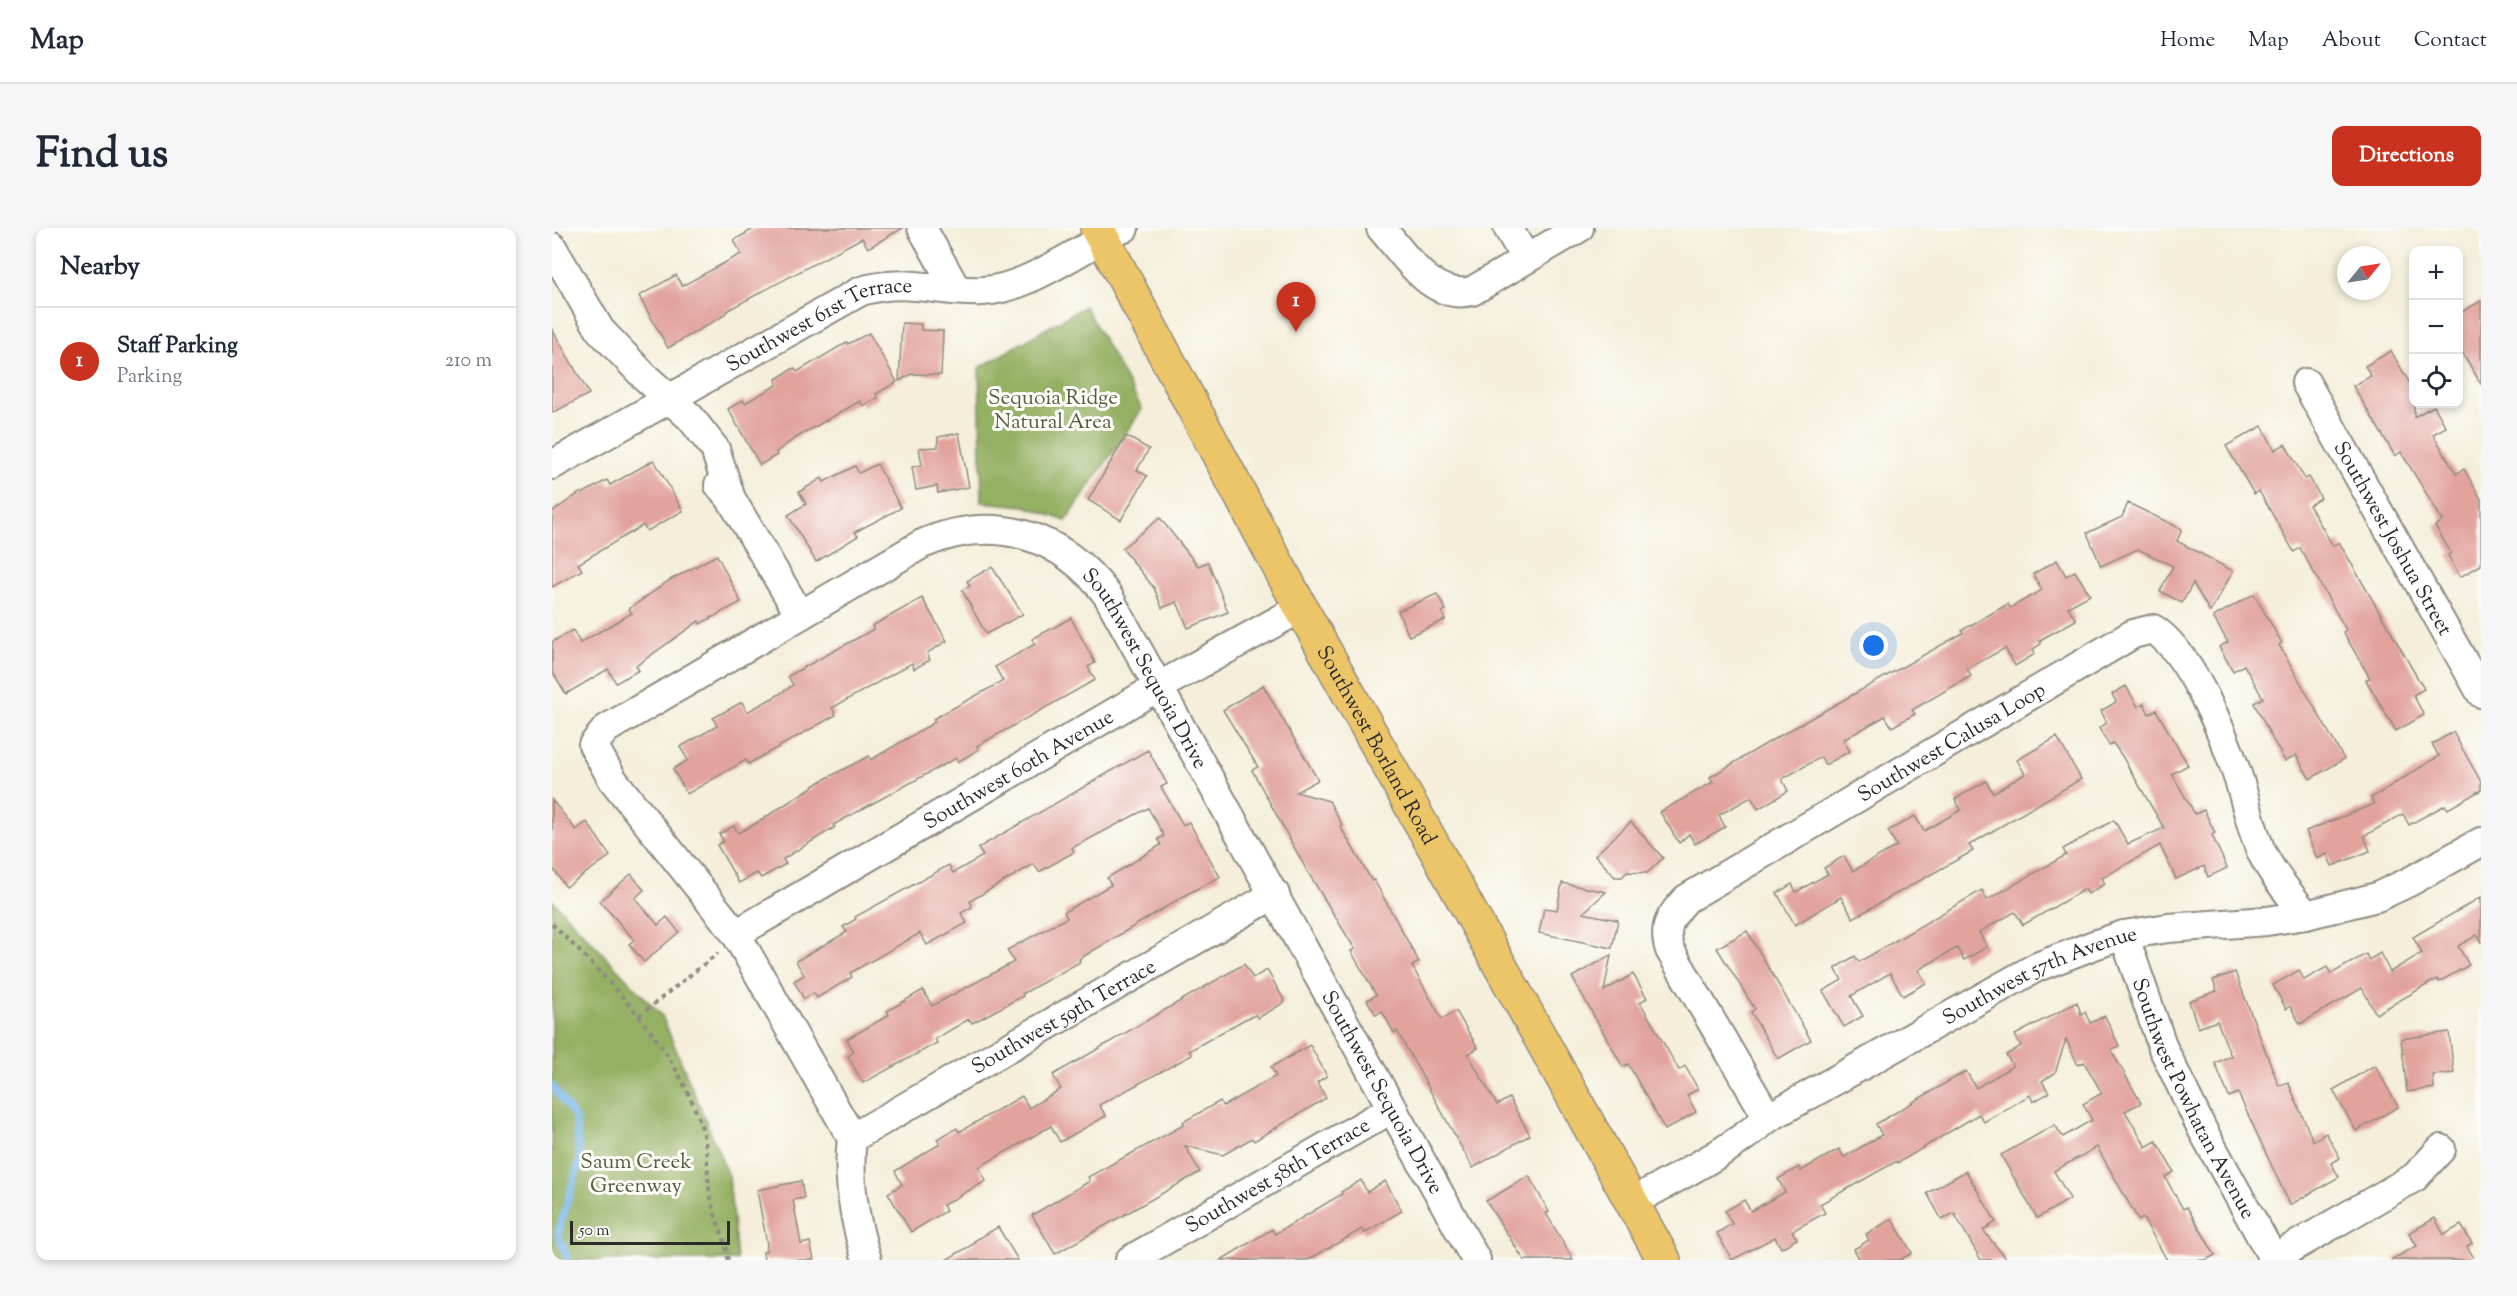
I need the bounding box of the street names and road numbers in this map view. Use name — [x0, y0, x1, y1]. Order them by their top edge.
street label: Southwest 61st Terrace — [721, 272, 913, 381]
street label: Southwest Joshua Street — [2325, 436, 2459, 642]
street label: Southwest Sequoia Drive — [1074, 562, 1214, 775]
street label: Southwest Borland Road — [1308, 641, 1443, 851]
street label: Southwest Calusa Loop — [1853, 676, 2052, 811]
street label: Southwest 60th Avenue — [918, 703, 1120, 838]
street label: Southwest 57th Avenue — [1938, 920, 2139, 1034]
street label: Southwest 59th Terrace — [966, 953, 1162, 1083]
street label: Southwest Powhatan Avenue — [2123, 974, 2262, 1225]
street label: Southwest Sequoia Drive — [1313, 986, 1450, 1200]
street label: Southwest 58th Terrace — [1180, 1111, 1376, 1242]

